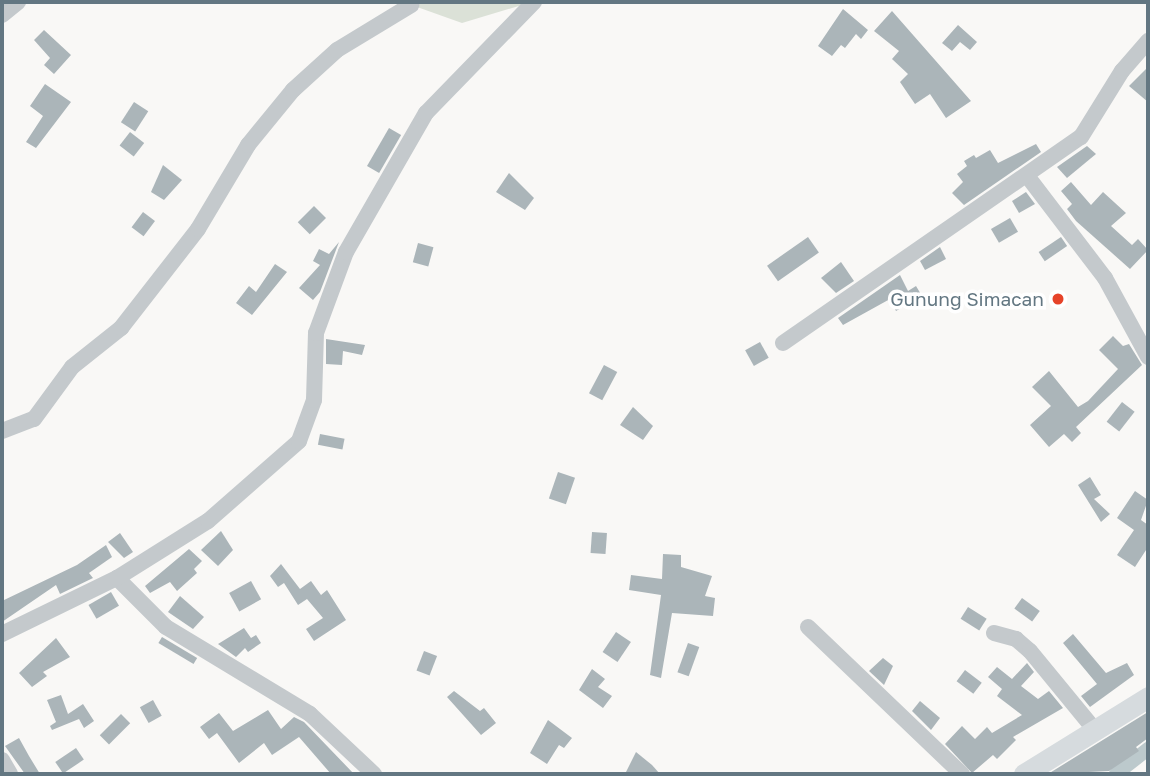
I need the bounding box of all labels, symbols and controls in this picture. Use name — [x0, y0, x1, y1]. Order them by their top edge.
place label: Gunung Simacan — [890, 288, 1044, 310]
marker: Gunung Simacan — [1050, 291, 1066, 307]

